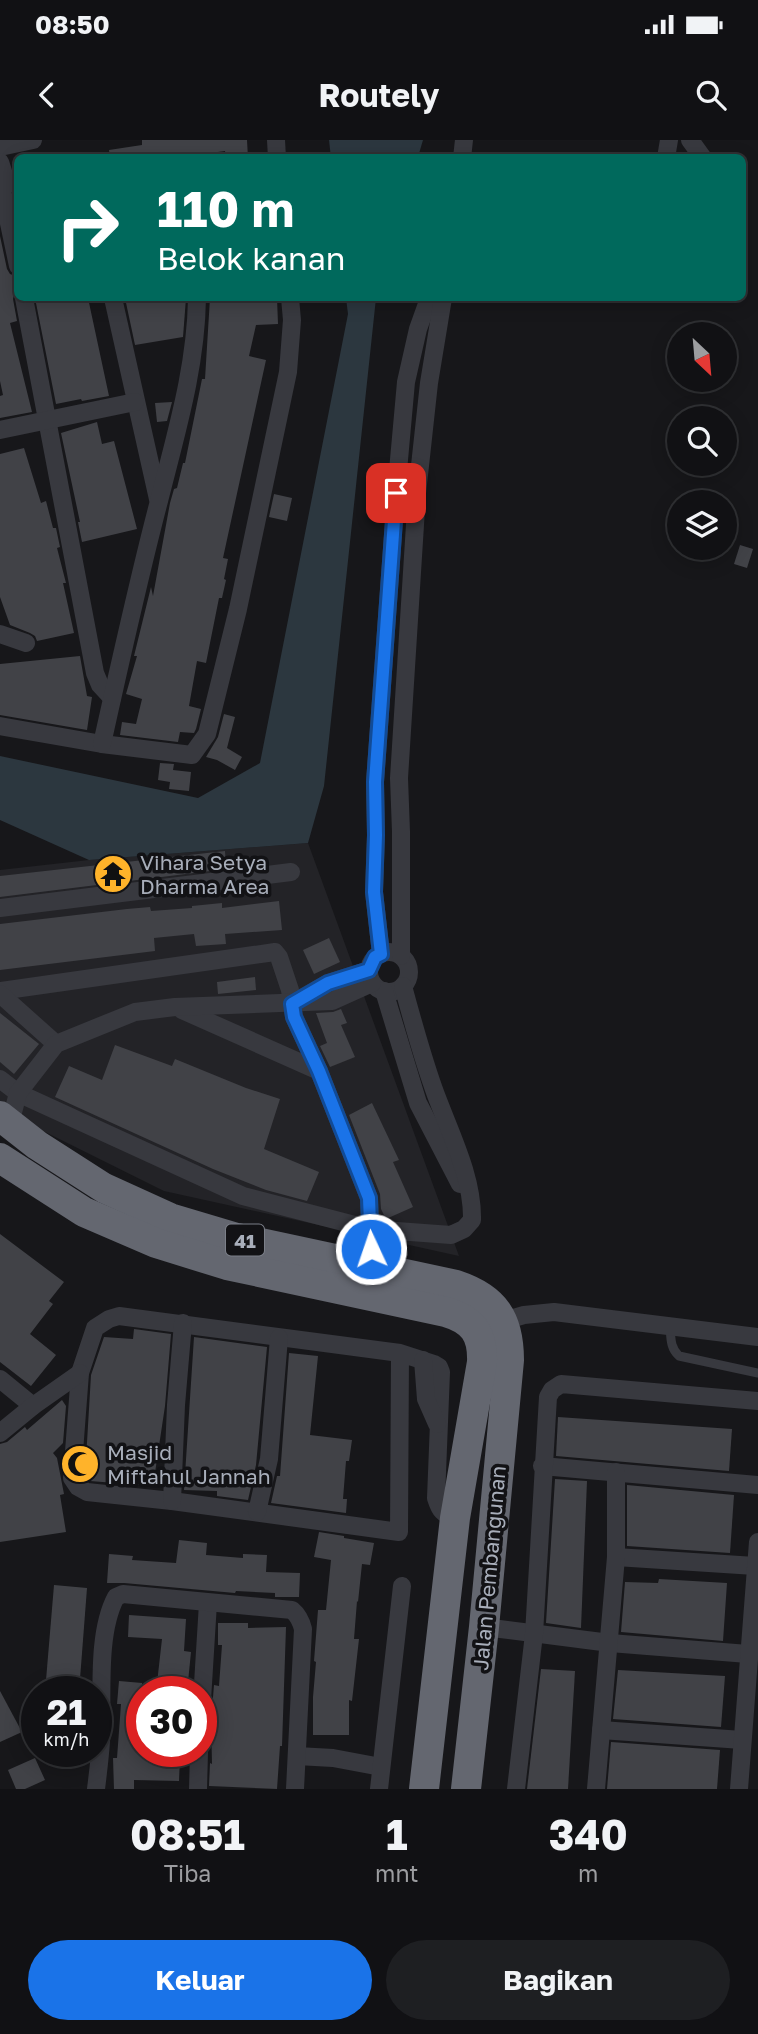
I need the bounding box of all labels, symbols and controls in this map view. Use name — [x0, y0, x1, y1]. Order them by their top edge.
text: 08:50 — [35, 9, 110, 40]
icon: back — [28, 76, 66, 114]
text: Routely — [319, 76, 439, 114]
icon: search — [692, 76, 730, 114]
text: 110 m — [157, 179, 294, 238]
icon: right — [42, 182, 133, 273]
text: Belok kanan — [157, 239, 345, 277]
north arrow — [667, 322, 737, 392]
map controls — [667, 322, 737, 560]
button: search — [667, 406, 737, 476]
pin — [366, 463, 426, 523]
icon: arrive — [377, 474, 415, 512]
button: layers — [667, 490, 737, 560]
place label: Vihara Setya Dharma Area — [140, 849, 269, 899]
temple icon: Vihara Setya Dharma Area — [92, 853, 134, 895]
position arrow — [334, 1212, 408, 1286]
road number: 41 — [226, 1224, 264, 1256]
place label: Masjid Miftahul Jannah — [107, 1439, 271, 1489]
mosque icon: Masjid Miftahul Jannah — [59, 1443, 101, 1485]
street label: Jalan Pembangunan — [467, 1464, 511, 1672]
speed limit sign: 30 — [126, 1676, 217, 1767]
text: 21 — [47, 1691, 86, 1733]
text: km/h — [44, 1728, 89, 1750]
text: 08:51 — [130, 1809, 245, 1859]
text: 1 — [386, 1809, 408, 1859]
text: 340 — [549, 1809, 628, 1859]
text: Tiba — [164, 1859, 211, 1887]
text: mnt — [375, 1859, 419, 1887]
text: m — [578, 1859, 598, 1887]
button: Keluar — [28, 1940, 372, 2020]
button: Bagikan — [386, 1940, 730, 2020]

